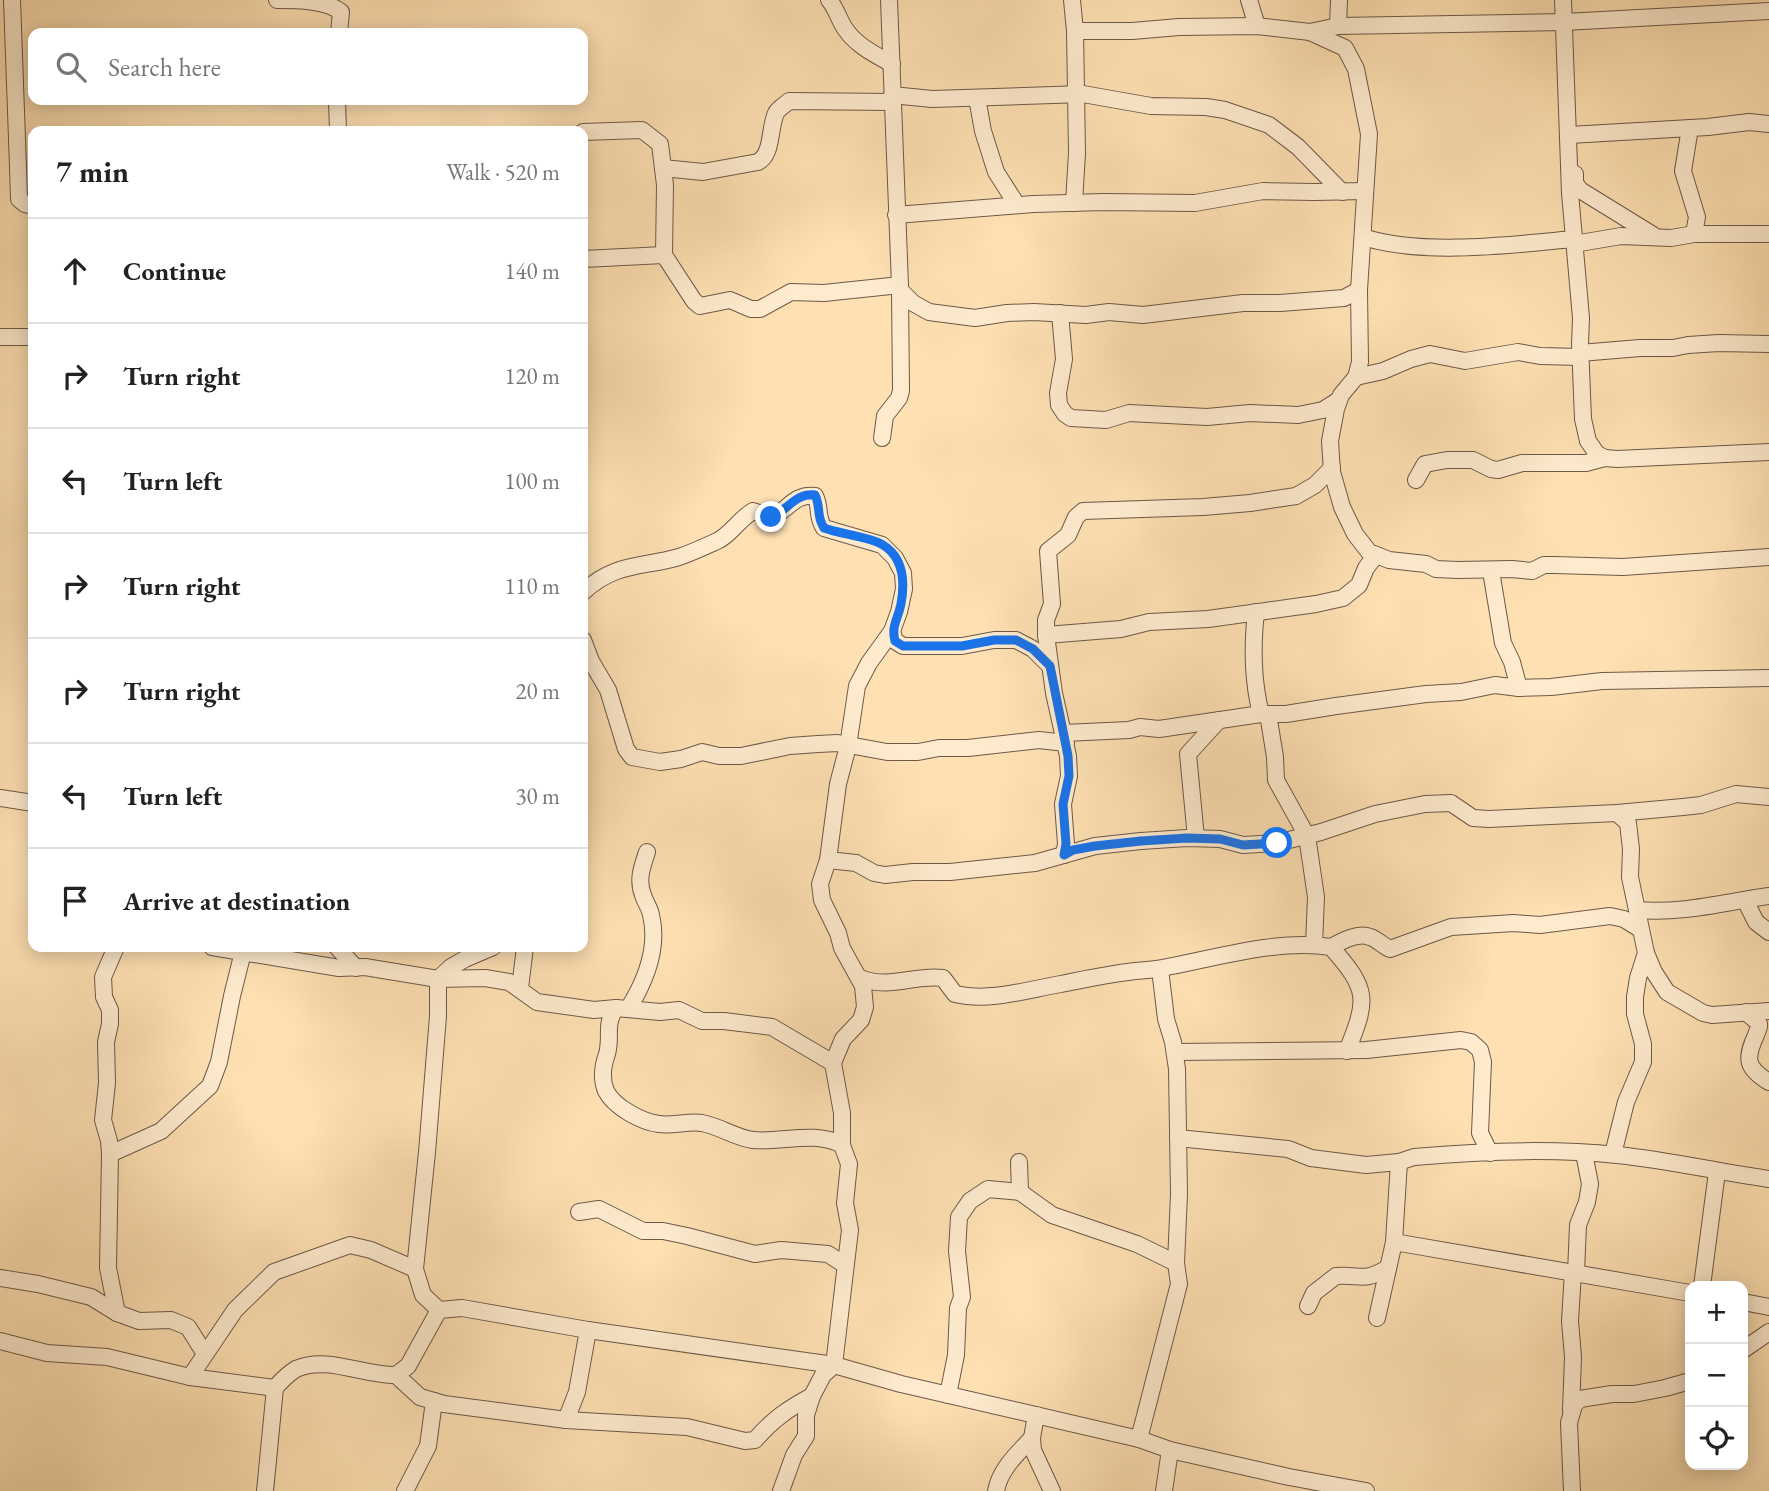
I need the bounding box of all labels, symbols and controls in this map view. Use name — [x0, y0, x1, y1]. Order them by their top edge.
search box — [28, 28, 588, 105]
icon: search — [52, 48, 90, 86]
text: Search here — [108, 50, 221, 84]
text: 7 min — [56, 152, 129, 191]
text: Walk · 520 m — [446, 157, 560, 187]
icon: ahead — [56, 252, 94, 290]
text: Continue — [123, 254, 226, 288]
text: 140 m — [504, 256, 560, 286]
icon: right — [56, 357, 94, 395]
text: Turn right — [123, 359, 241, 393]
text: 120 m — [504, 361, 560, 391]
icon: left — [56, 462, 94, 500]
text: Turn left — [123, 464, 222, 498]
text: 100 m — [504, 466, 560, 496]
route end — [755, 501, 786, 532]
icon: right — [56, 567, 94, 605]
text: Turn right — [123, 569, 241, 603]
text: 110 m — [504, 571, 560, 601]
icon: right — [56, 672, 94, 710]
text: Turn right — [123, 674, 241, 708]
text: 20 m — [515, 676, 560, 706]
icon: left — [56, 777, 94, 815]
text: Turn left — [123, 779, 222, 813]
text: 30 m — [515, 781, 560, 811]
route start — [1261, 827, 1292, 858]
icon: arrive — [56, 882, 94, 920]
text: Arrive at destination — [123, 884, 350, 918]
map controls — [1685, 1281, 1748, 1470]
button: + — [1685, 1281, 1748, 1344]
button: − — [1685, 1344, 1748, 1407]
button: locate — [1685, 1407, 1748, 1470]

